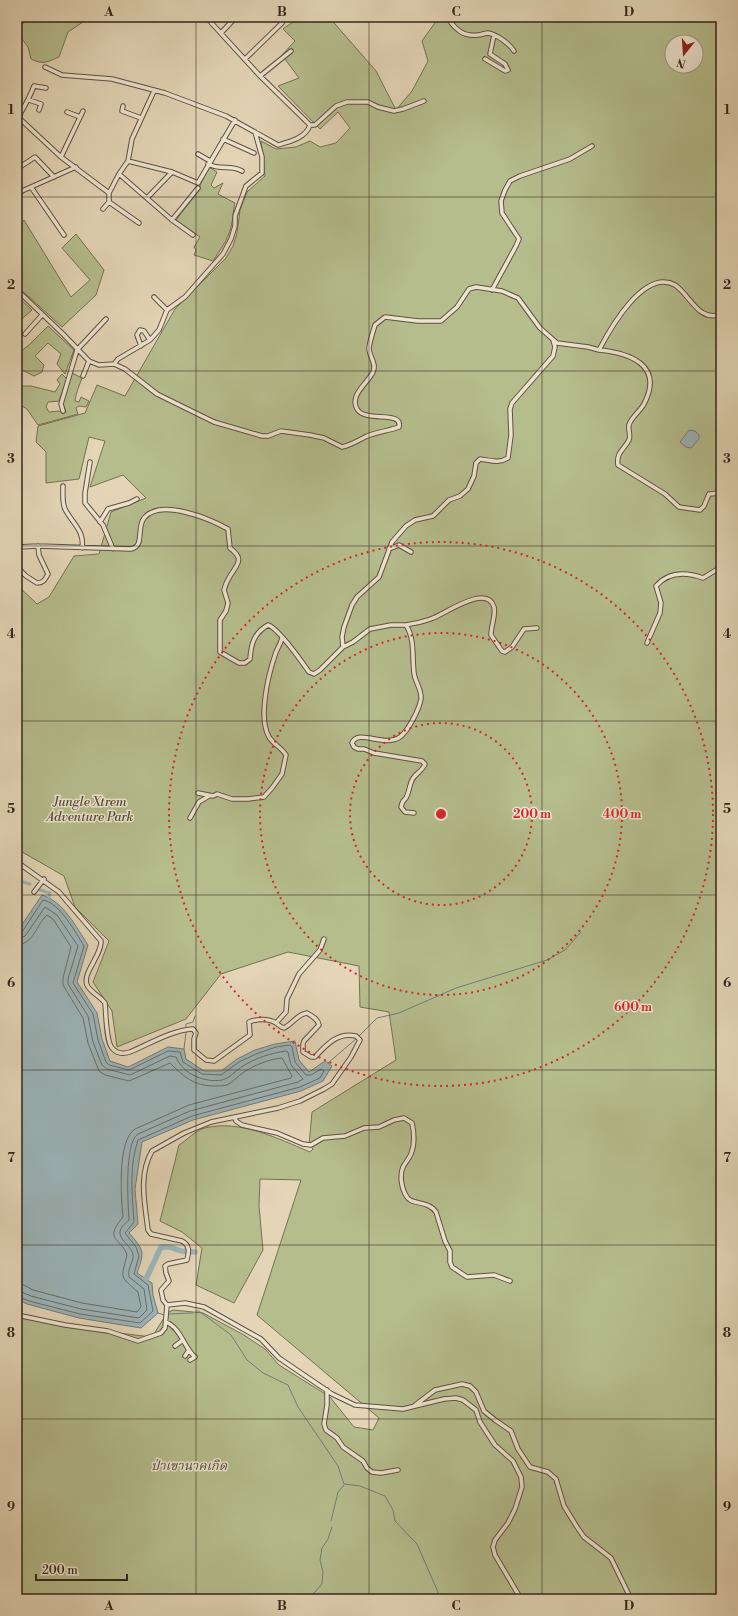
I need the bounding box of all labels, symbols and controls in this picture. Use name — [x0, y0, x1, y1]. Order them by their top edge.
text: A — [103, 4, 114, 20]
text: B — [277, 4, 287, 20]
text: C — [451, 4, 461, 20]
text: D — [624, 4, 634, 20]
north arrow — [664, 34, 704, 74]
text: N — [675, 55, 688, 71]
text: 1 — [8, 102, 15, 118]
text: 1 — [724, 102, 731, 118]
text: 2 — [7, 277, 15, 293]
text: 2 — [723, 277, 731, 293]
text: 3 — [7, 451, 15, 467]
text: 3 — [723, 451, 731, 467]
text: 4 — [7, 626, 16, 642]
text: 4 — [723, 626, 732, 642]
park label: Jungle Xtrem Adventure Park — [45, 794, 134, 825]
text: 5 — [7, 801, 15, 817]
text: 5 — [723, 801, 731, 817]
centre of rings — [434, 807, 448, 821]
text: 200 m — [513, 807, 551, 822]
text: 400 m — [603, 807, 641, 822]
text: 6 — [7, 975, 15, 991]
text: 6 — [723, 975, 731, 991]
text: 600 m — [614, 1000, 652, 1015]
text: 7 — [7, 1150, 15, 1166]
text: 7 — [723, 1150, 731, 1166]
text: 8 — [7, 1325, 15, 1341]
text: 8 — [723, 1325, 731, 1341]
park label: ป่าเขานาคเกิด — [151, 1458, 228, 1474]
text: 9 — [7, 1499, 15, 1515]
text: 9 — [723, 1499, 731, 1515]
scale bar — [36, 1556, 127, 1582]
text: 200 m — [42, 1563, 78, 1578]
text: A — [103, 1598, 114, 1614]
text: B — [277, 1598, 287, 1614]
text: C — [451, 1598, 461, 1614]
text: D — [624, 1598, 634, 1614]

